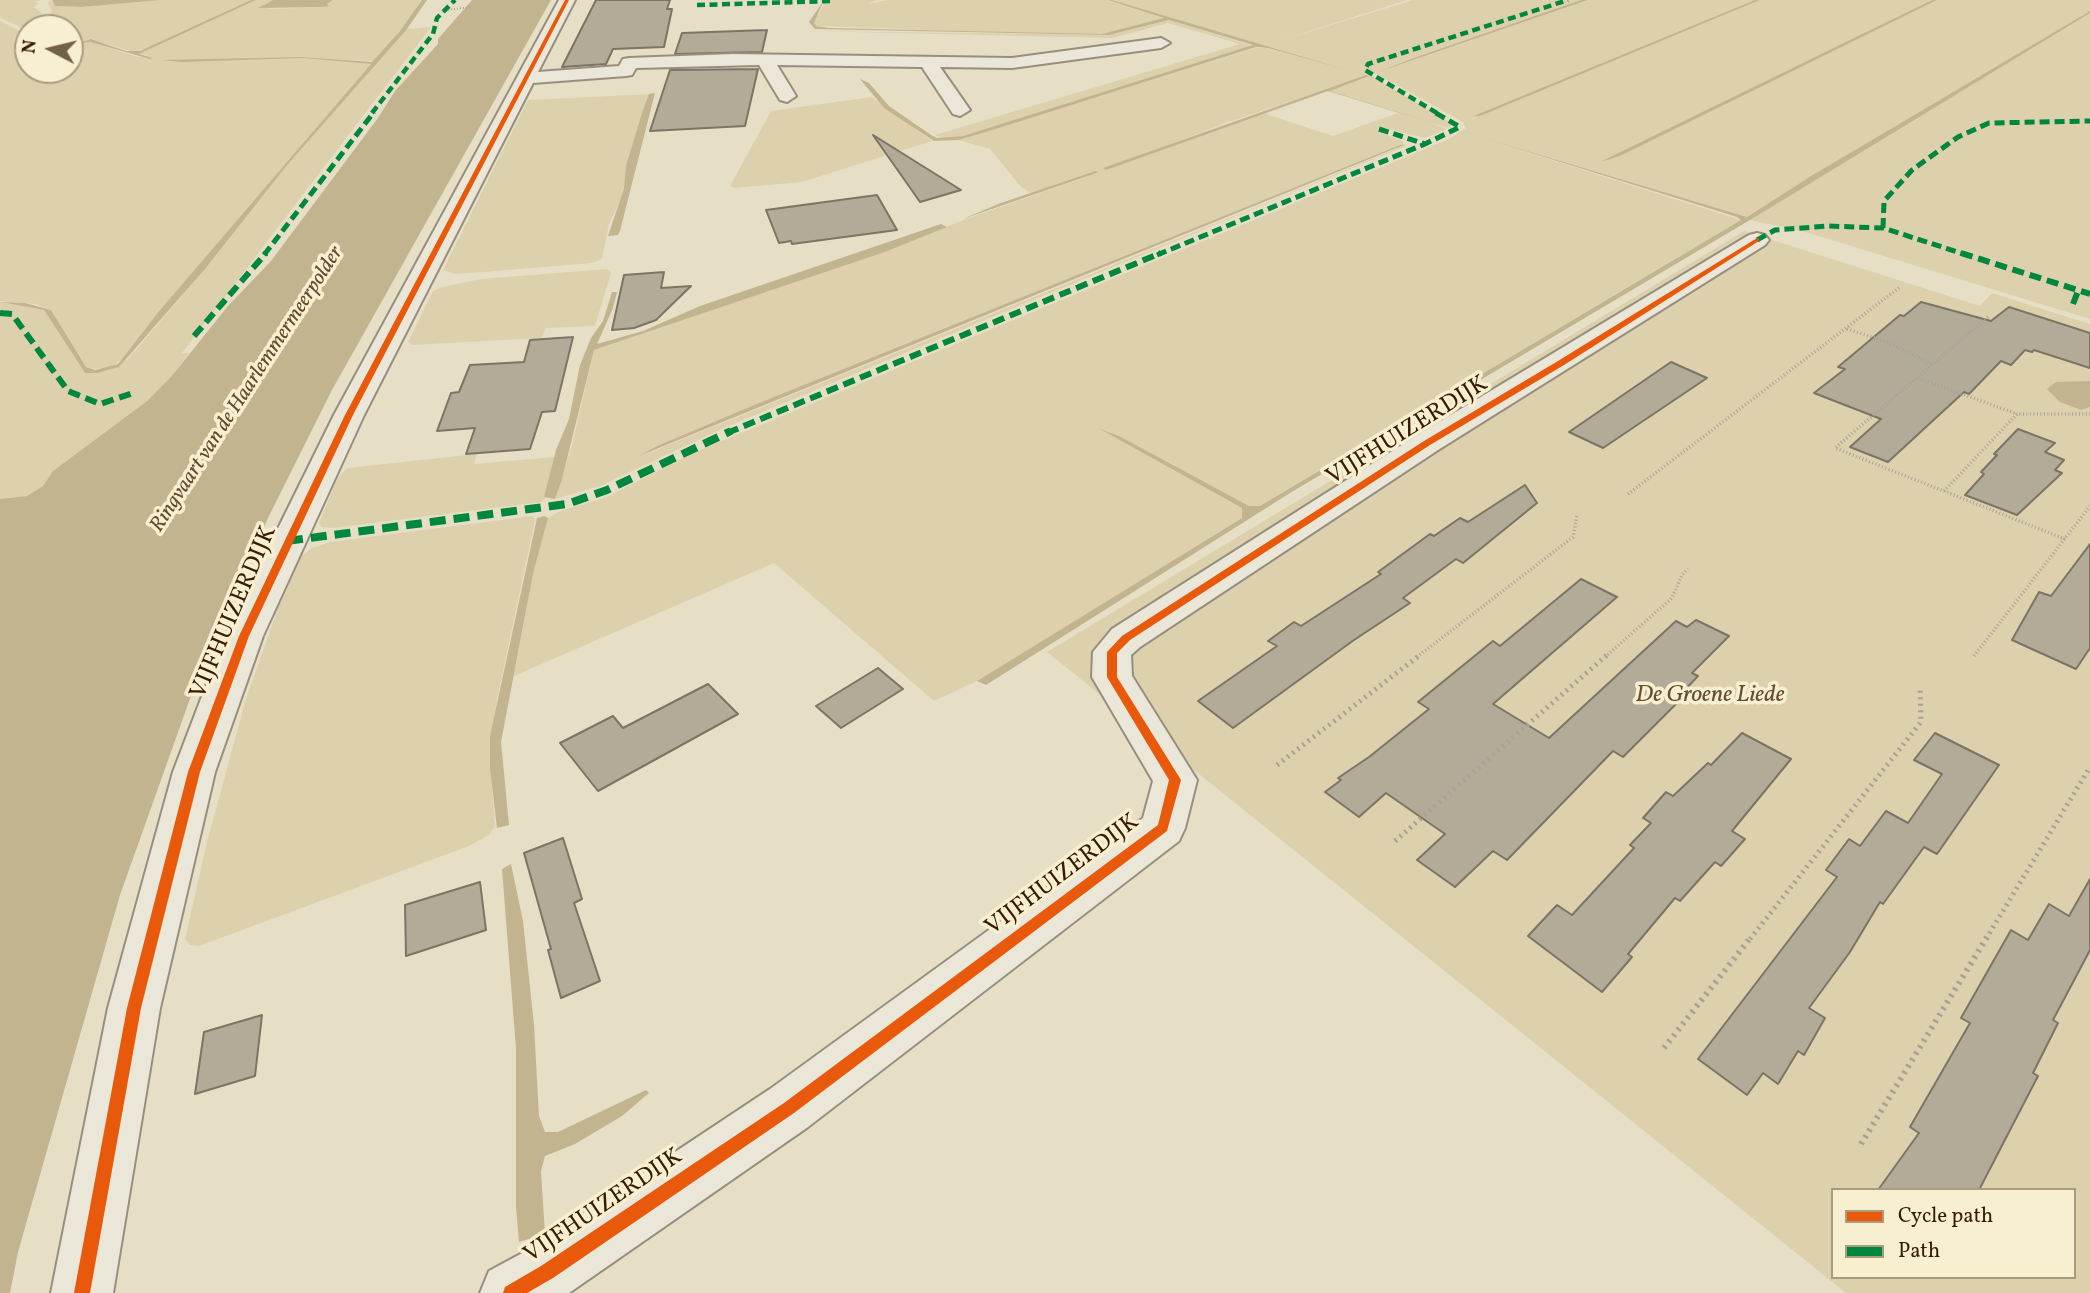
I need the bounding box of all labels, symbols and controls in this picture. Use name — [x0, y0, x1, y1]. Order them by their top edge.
north arrow — [14, 14, 84, 84]
text: N — [16, 38, 44, 55]
water label: Ringvaart van de Haarlemmermeerpolder — [146, 242, 350, 538]
street label: VIJFHUIZERDIJK — [1322, 371, 1494, 493]
street label: VIJFHUIZERDIJK — [186, 522, 284, 704]
park label: De Groene Liede — [1636, 683, 1784, 711]
street label: VIJFHUIZERDIJK — [980, 809, 1146, 943]
street label: VIJFHUIZERDIJK — [519, 1143, 689, 1271]
legend — [1831, 1188, 2076, 1279]
text: Cycle path — [1898, 1202, 1993, 1231]
text: Path — [1898, 1237, 1940, 1266]

